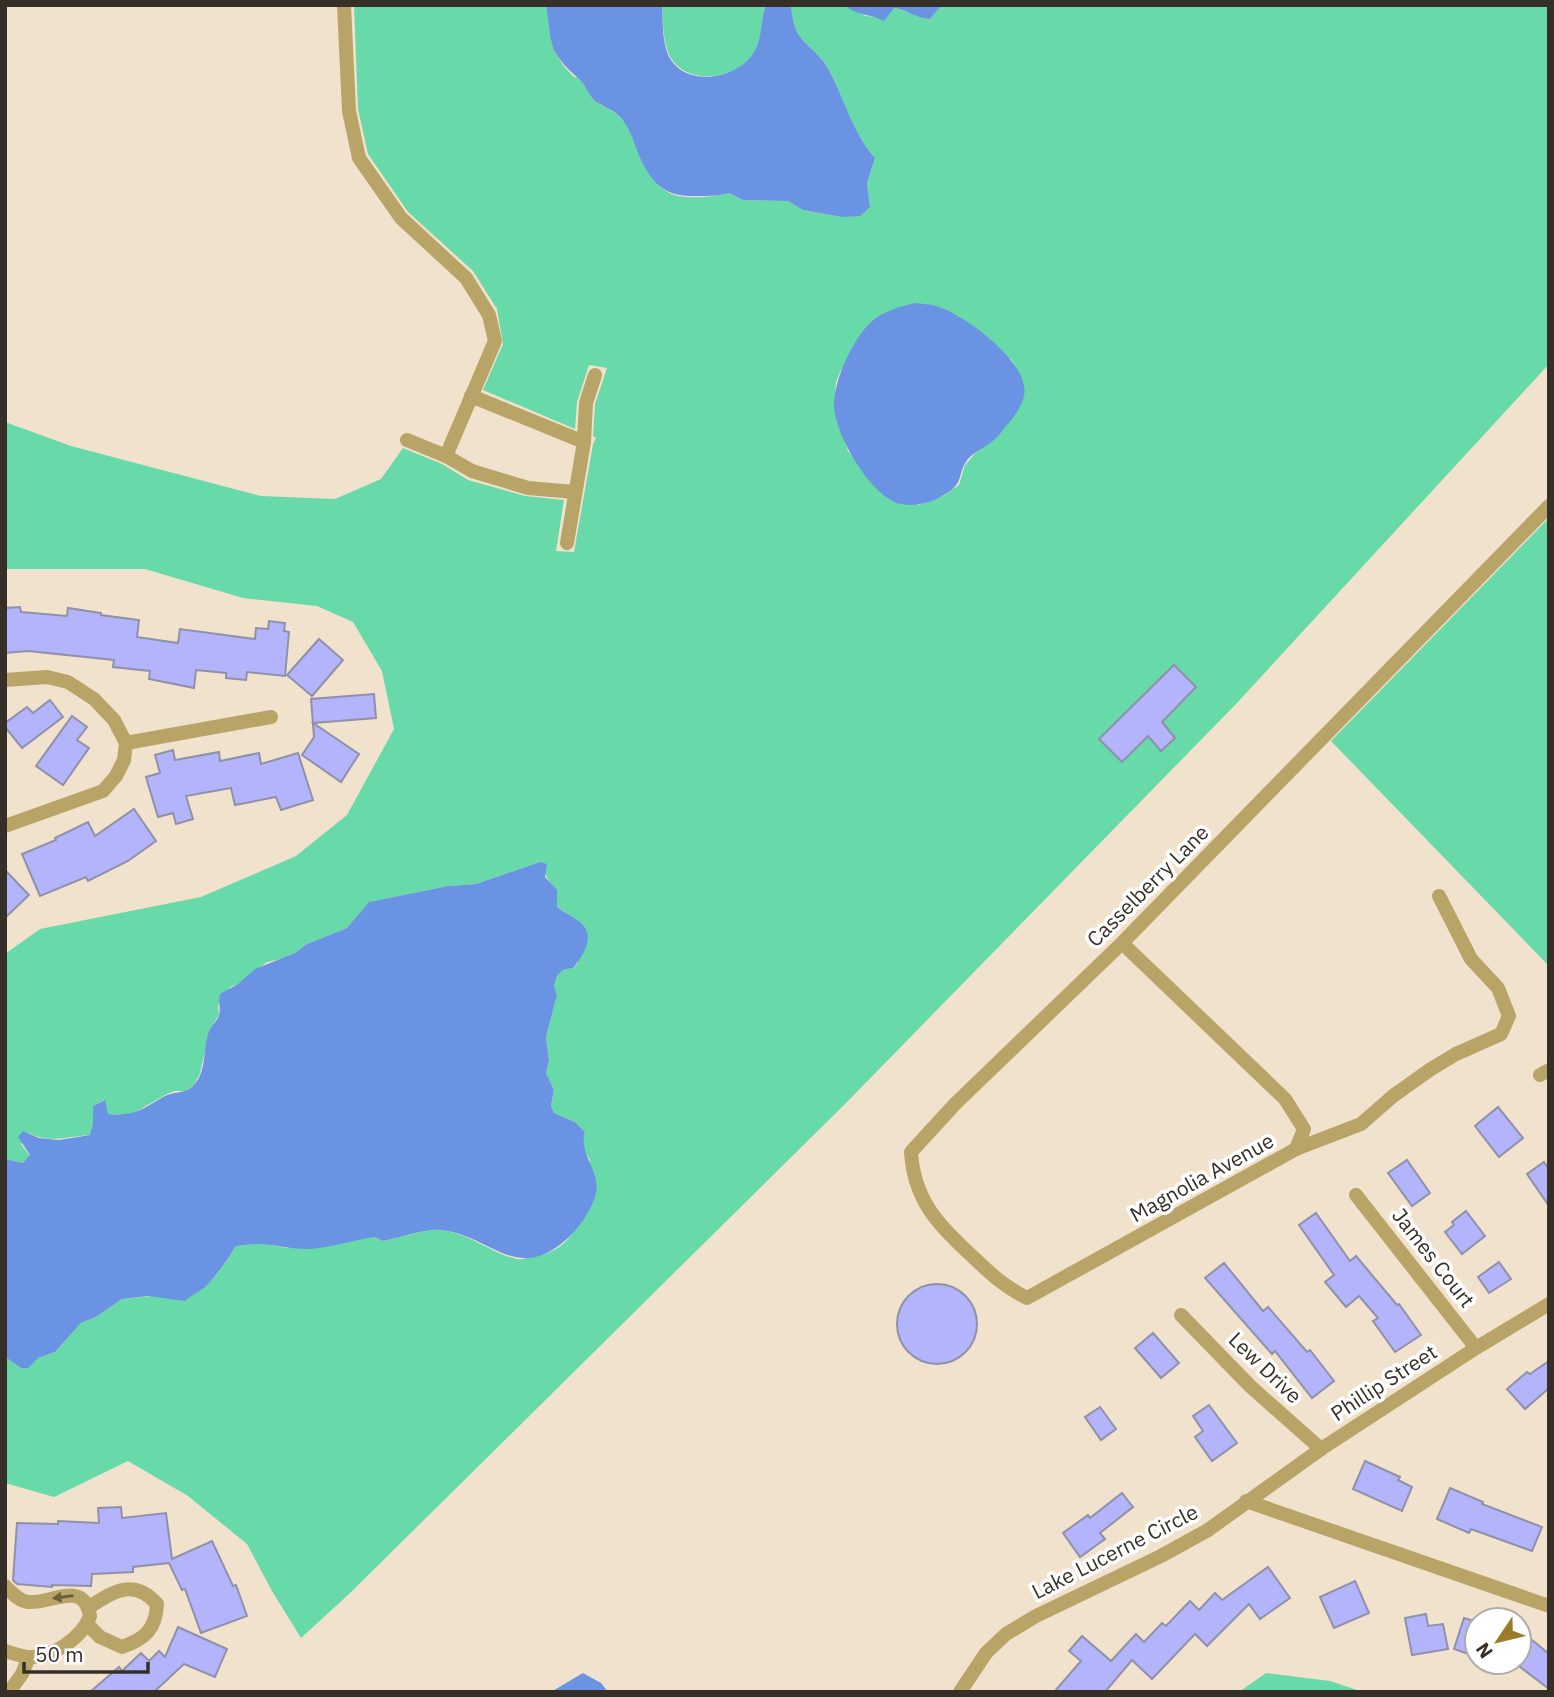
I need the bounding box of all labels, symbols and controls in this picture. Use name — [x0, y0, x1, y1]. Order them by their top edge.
street label: Casselberry Lane — [1080, 818, 1214, 952]
street label: Magnolia Avenue — [1125, 1126, 1278, 1228]
street label: James Court — [1386, 1202, 1481, 1313]
street label: Lew Drive — [1223, 1325, 1308, 1409]
street label: Phillip Street — [1325, 1337, 1442, 1427]
street label: Lake Lucerne Circle — [1027, 1497, 1202, 1605]
one-way arrow — [52, 1592, 74, 1603]
north arrow — [1463, 1606, 1533, 1676]
scale bar — [24, 1630, 149, 1674]
text: N — [1470, 1638, 1498, 1663]
text: 50 m — [35, 1640, 84, 1668]

